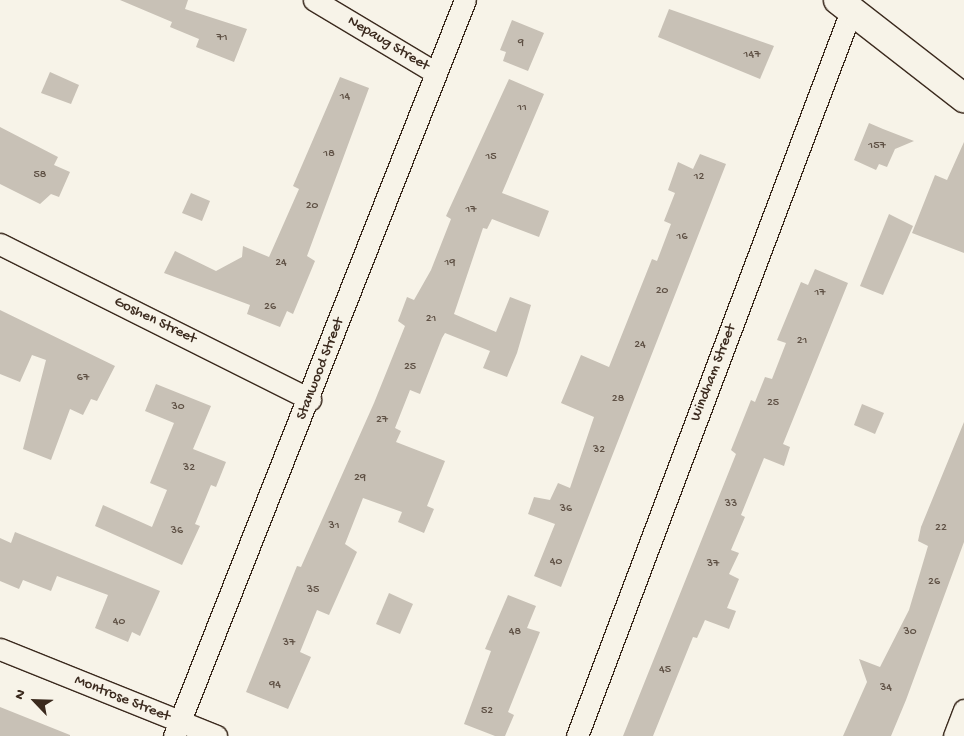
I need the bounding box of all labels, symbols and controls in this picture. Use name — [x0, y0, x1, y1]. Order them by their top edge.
street label: Nepaug Street — [344, 12, 432, 76]
house number: 71 — [216, 32, 228, 46]
house number: 9 — [518, 37, 524, 51]
house number: 147 — [744, 49, 760, 63]
house number: 14 — [340, 91, 350, 105]
house number: 11 — [517, 102, 527, 116]
house number: 157 — [868, 140, 886, 154]
house number: 18 — [323, 148, 335, 162]
house number: 15 — [485, 151, 497, 165]
house number: 58 — [34, 169, 46, 183]
house number: 12 — [694, 171, 704, 185]
house number: 20 — [306, 200, 318, 214]
house number: 17 — [465, 204, 477, 218]
house number: 16 — [677, 231, 687, 245]
house number: 24 — [275, 257, 287, 271]
house number: 19 — [445, 257, 455, 271]
house number: 20 — [656, 285, 668, 299]
house number: 17 — [814, 287, 826, 301]
street label: Goshen Street — [111, 293, 199, 349]
house number: 26 — [264, 301, 276, 315]
house number: 21 — [426, 313, 436, 327]
street label: Stanwood Street — [293, 315, 349, 423]
street label: Windham Street — [687, 322, 741, 424]
house number: 21 — [797, 335, 807, 349]
house number: 24 — [634, 339, 646, 353]
house number: 25 — [404, 361, 416, 375]
house number: 67 — [77, 372, 89, 386]
house number: 28 — [612, 393, 624, 407]
house number: 25 — [767, 397, 779, 411]
house number: 30 — [171, 401, 185, 415]
house number: 27 — [376, 414, 388, 428]
house number: 32 — [593, 444, 605, 458]
house number: 32 — [183, 462, 195, 476]
house number: 29 — [354, 472, 366, 486]
house number: 33 — [725, 498, 737, 512]
house number: 36 — [560, 503, 572, 517]
house number: 31 — [328, 520, 340, 534]
house number: 22 — [935, 522, 947, 536]
house number: 36 — [171, 525, 183, 539]
house number: 40 — [550, 556, 562, 570]
house number: 37 — [707, 558, 719, 572]
house number: 26 — [928, 576, 940, 590]
house number: 35 — [307, 584, 319, 598]
house number: 40 — [113, 616, 125, 630]
house number: 48 — [509, 626, 521, 640]
house number: 30 — [903, 626, 917, 640]
house number: 37 — [283, 637, 295, 651]
house number: 45 — [659, 664, 671, 678]
street label: Montrose Street — [72, 672, 172, 726]
north arrow — [10, 676, 60, 726]
house number: 94 — [269, 679, 281, 693]
house number: 34 — [880, 682, 892, 696]
text: N — [11, 687, 30, 702]
house number: 52 — [481, 705, 493, 719]

